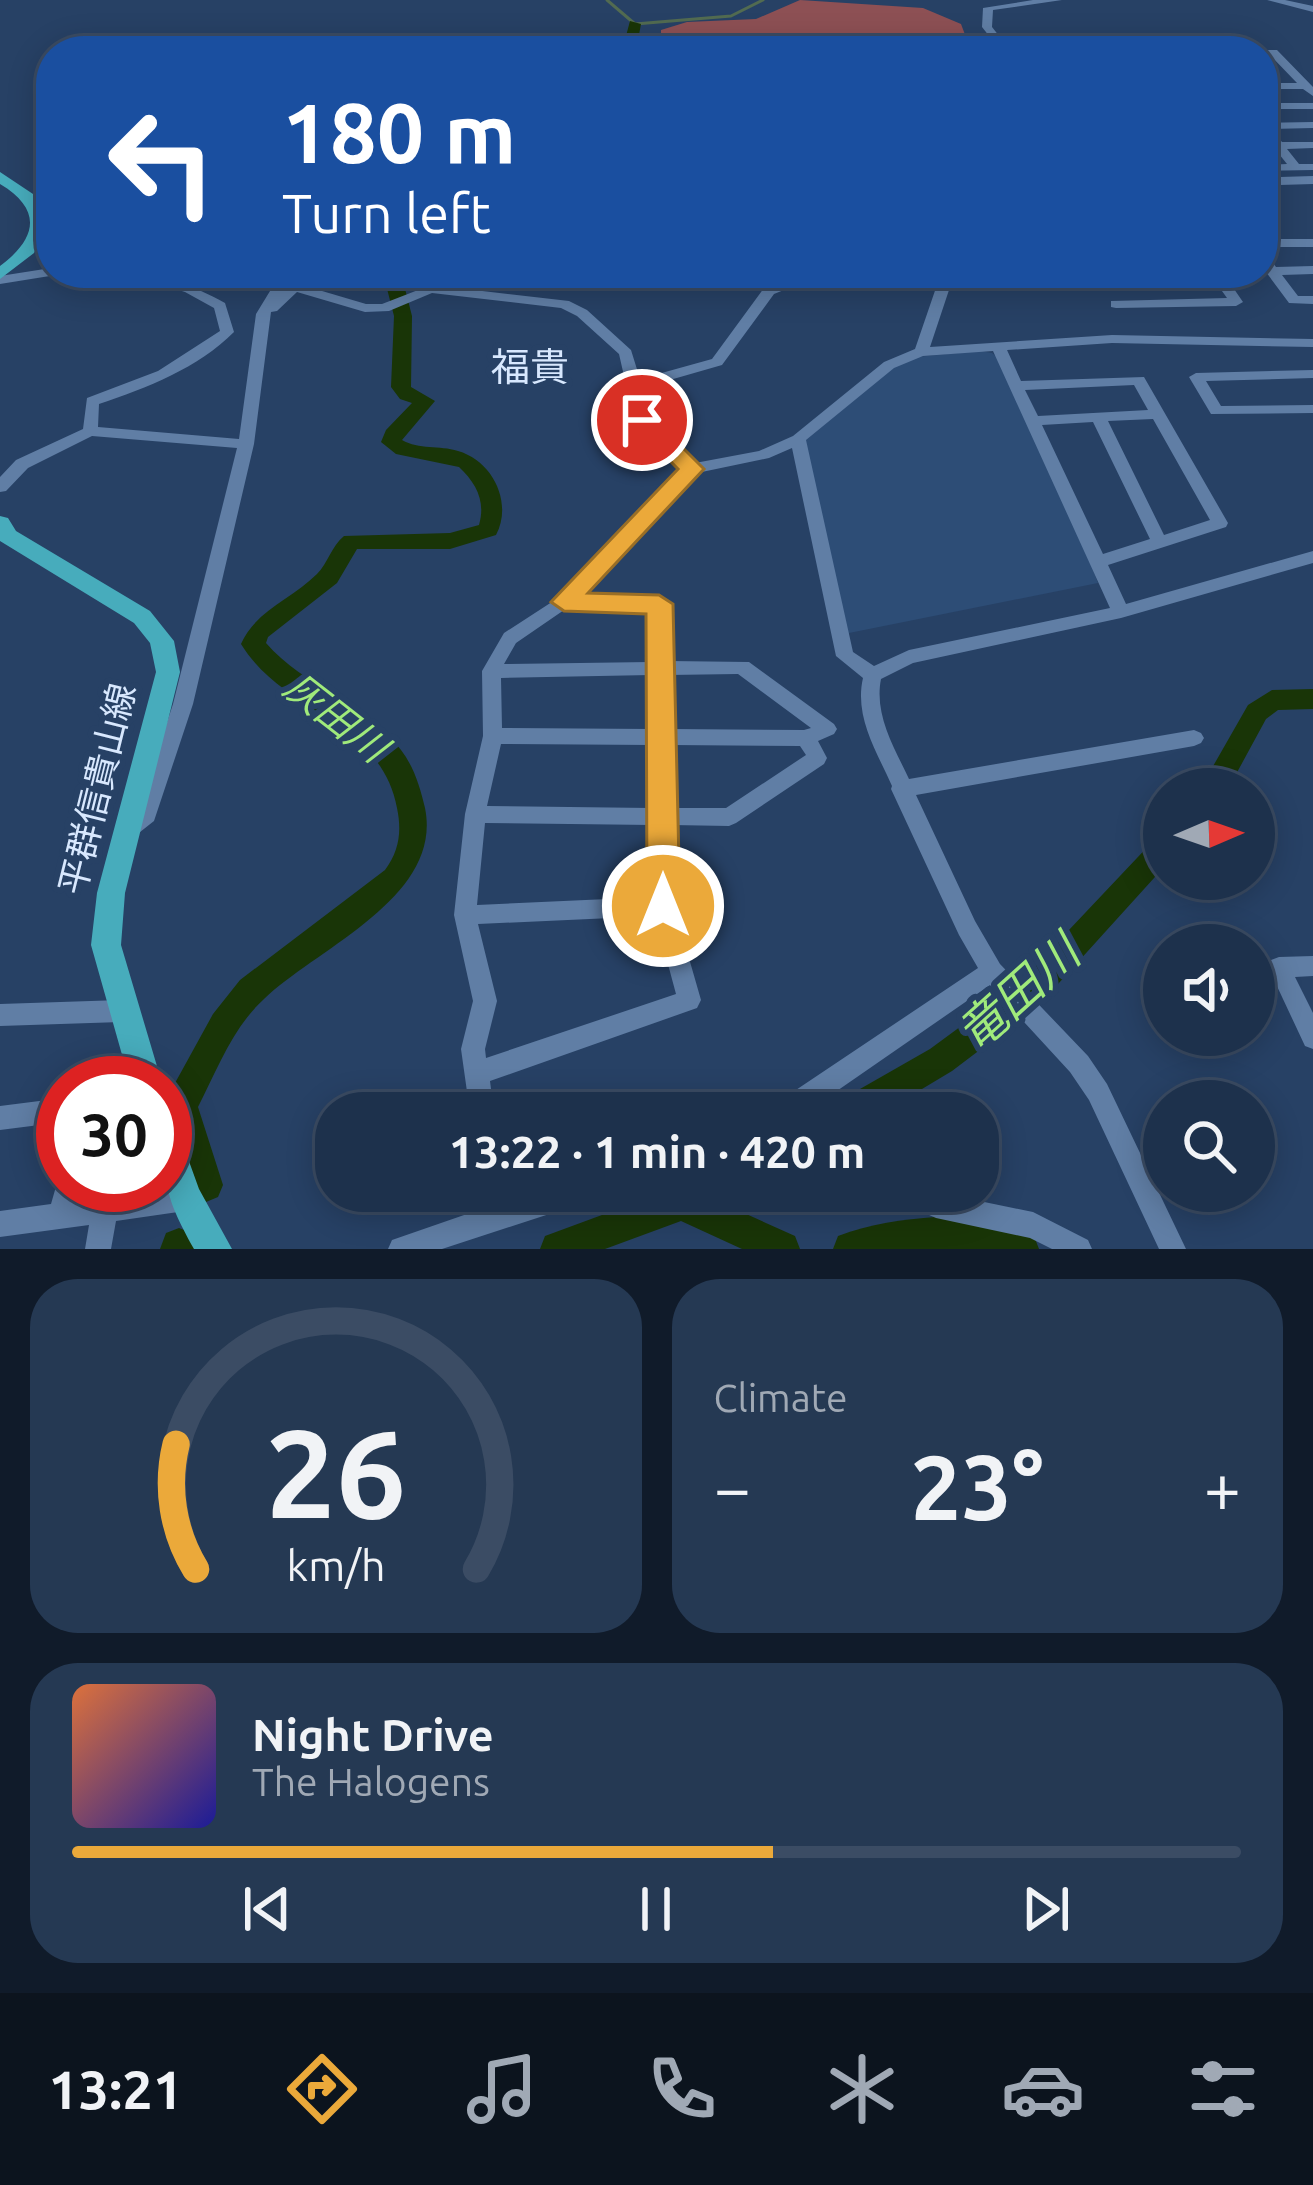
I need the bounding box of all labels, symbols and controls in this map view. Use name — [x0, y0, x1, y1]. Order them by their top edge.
icon: left — [84, 84, 240, 240]
text: 180 m — [282, 85, 516, 179]
text: Turn left — [282, 183, 491, 243]
district label: 福貴 — [491, 345, 569, 388]
pin — [591, 369, 693, 471]
icon: arrive — [609, 387, 675, 453]
water label: 灰田川 — [277, 664, 399, 772]
street label: 平群信貴山線 — [50, 679, 143, 899]
north arrow — [1143, 768, 1275, 900]
map controls — [1143, 768, 1275, 1212]
position arrow — [600, 843, 726, 969]
water label: 竜田川 — [946, 921, 1093, 1061]
button: sound — [1143, 924, 1275, 1056]
speed limit sign: 30 — [36, 1056, 192, 1212]
button: search — [1143, 1080, 1275, 1212]
text: 13:22 · 1 min · 420 m — [449, 1126, 865, 1177]
text: Climate — [714, 1376, 848, 1419]
text: 26 — [265, 1402, 406, 1542]
text: 23° — [911, 1436, 1044, 1537]
text: − — [714, 1450, 751, 1524]
text: + — [1204, 1450, 1241, 1524]
text: km/h — [286, 1541, 385, 1589]
text: Night Drive — [252, 1709, 494, 1760]
text: The Halogens — [252, 1760, 490, 1803]
icon: previous — [234, 1876, 300, 1942]
icon: pause — [623, 1876, 689, 1942]
icon: next — [1013, 1876, 1079, 1942]
icon: directions — [280, 2047, 364, 2131]
icon: music — [460, 2047, 544, 2131]
icon: phone — [640, 2047, 724, 2131]
icon: climate — [820, 2047, 904, 2131]
icon: car — [1001, 2047, 1085, 2131]
icon: filters — [1181, 2047, 1265, 2131]
text: 13:21 — [48, 2059, 183, 2119]

